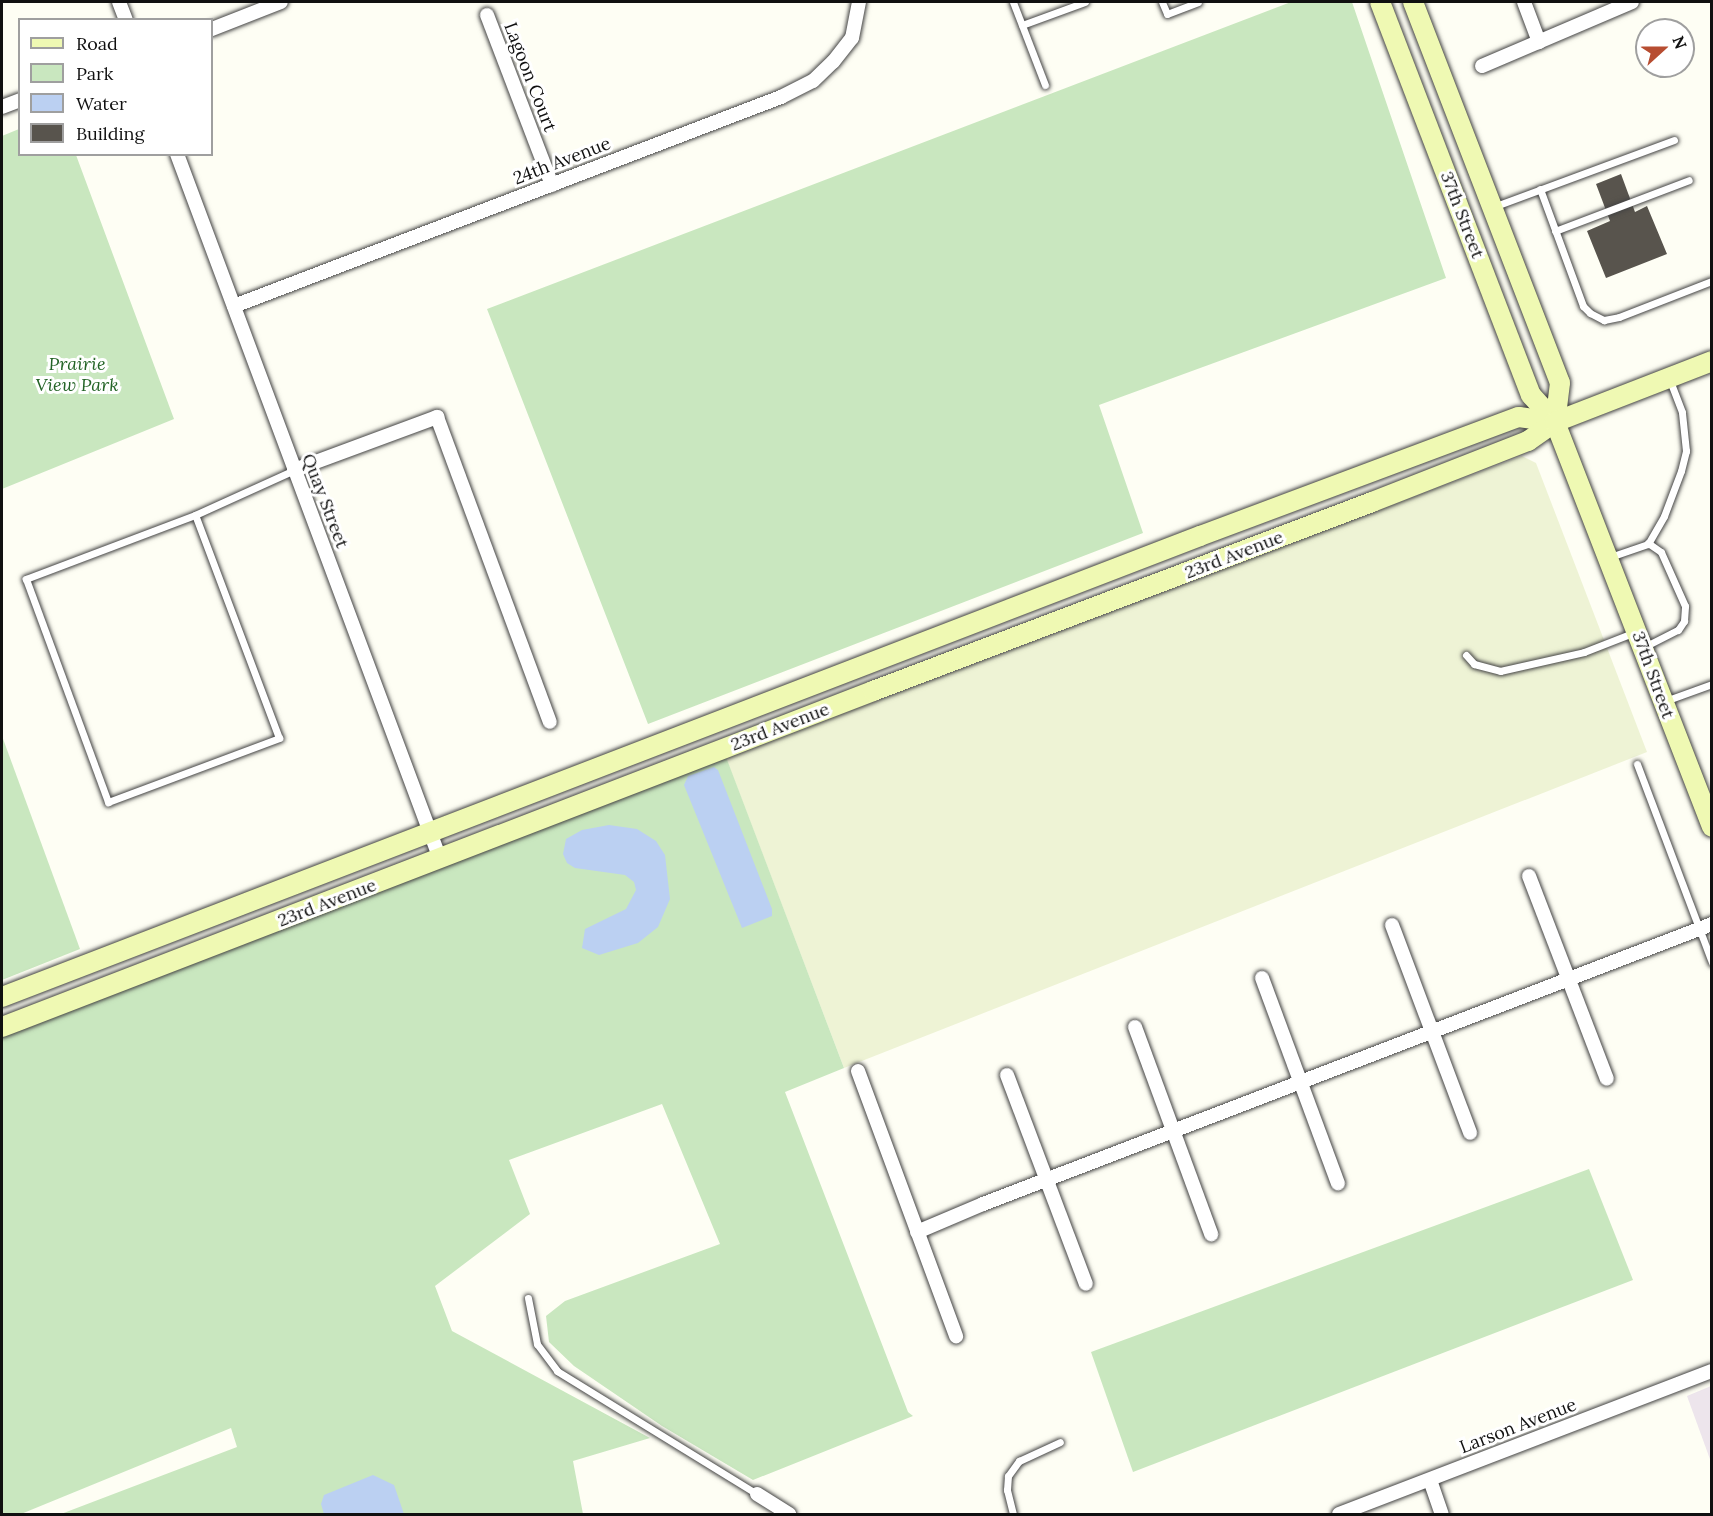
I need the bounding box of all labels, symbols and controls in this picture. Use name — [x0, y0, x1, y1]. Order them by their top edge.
legend — [18, 18, 213, 156]
north arrow — [1635, 18, 1695, 78]
street label: Lagoon Court — [499, 19, 561, 135]
text: Road — [76, 32, 118, 55]
text: N — [1668, 33, 1691, 52]
text: Park — [76, 62, 113, 85]
text: Water — [76, 92, 127, 115]
text: Building — [76, 122, 144, 145]
street label: 24th Avenue — [510, 133, 614, 189]
street label: 37th Street — [1436, 168, 1488, 262]
park label: Prairie View Park — [35, 354, 119, 397]
street label: Quay Street — [297, 451, 353, 551]
street label: 23rd Avenue — [1182, 526, 1286, 584]
street label: 37th Street — [1627, 628, 1679, 722]
street label: 23rd Avenue — [728, 698, 832, 756]
street label: 23rd Avenue — [275, 874, 379, 932]
street label: Larson Avenue — [1456, 1394, 1580, 1458]

